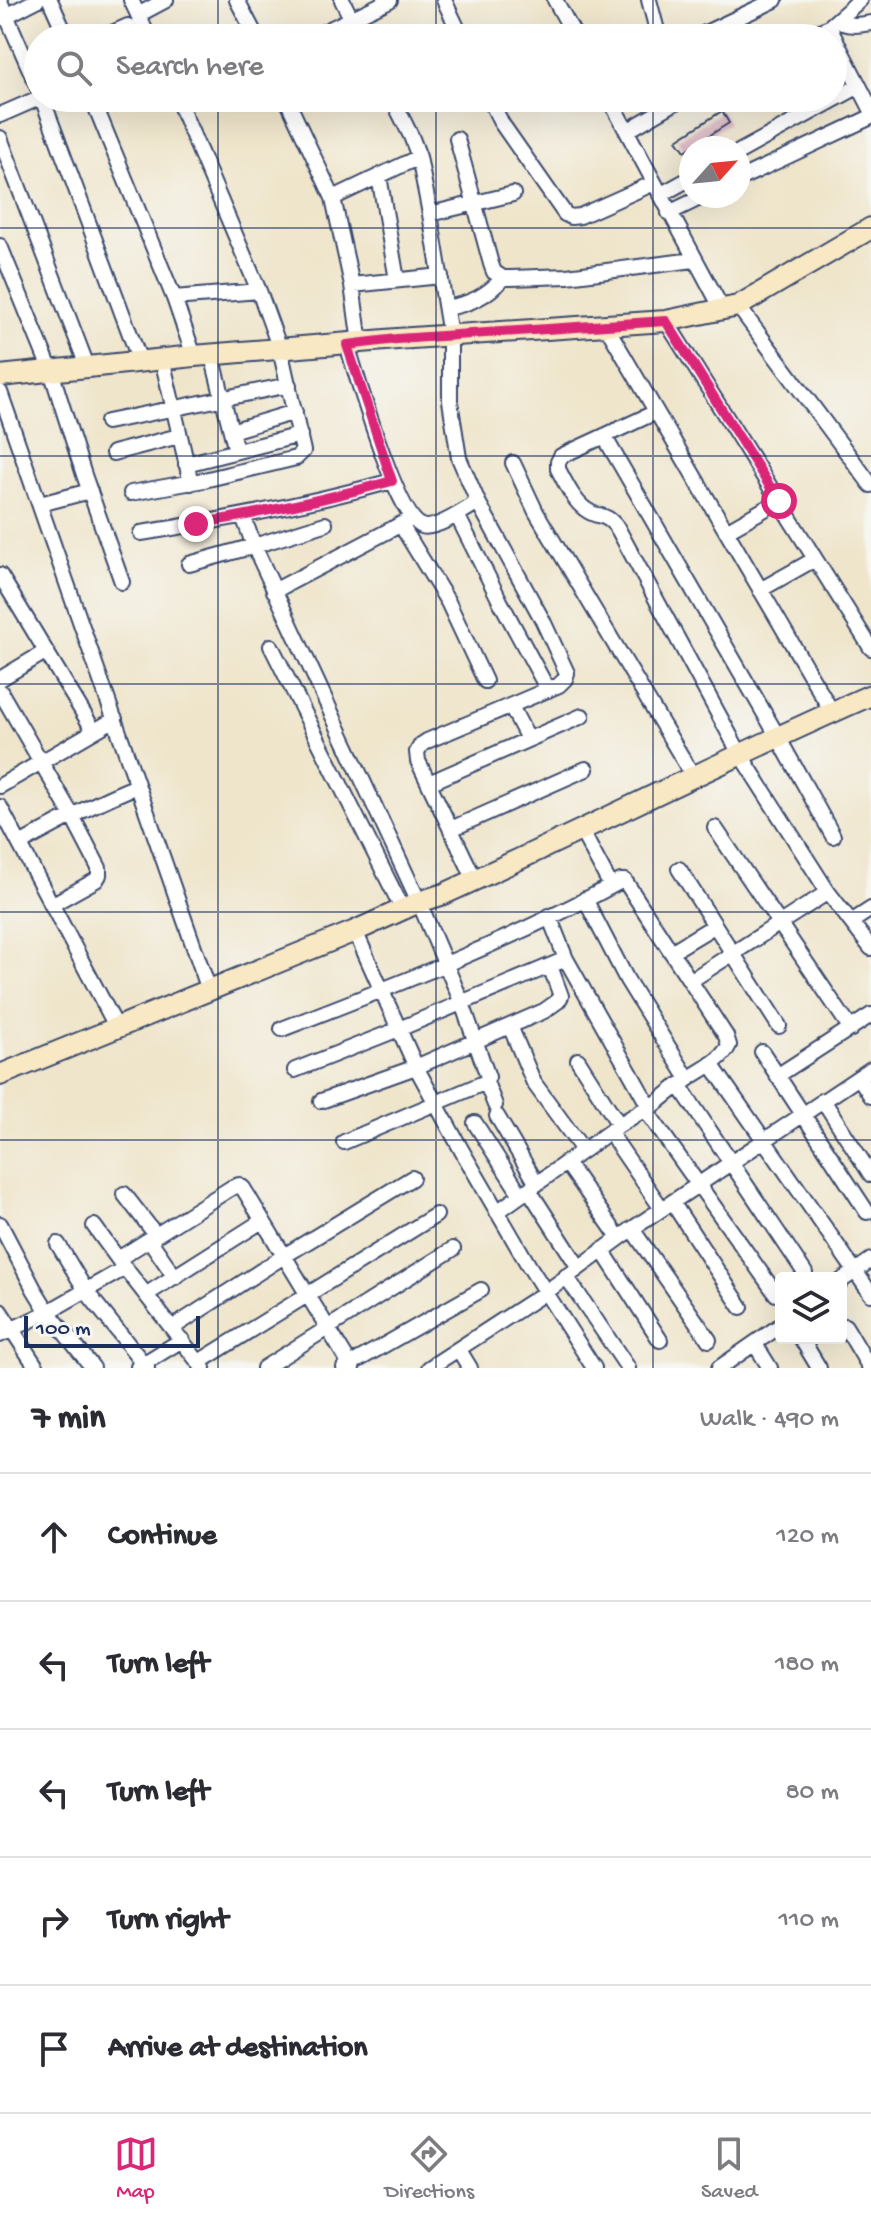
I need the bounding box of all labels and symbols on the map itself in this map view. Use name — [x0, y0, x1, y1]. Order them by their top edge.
north arrow — [679, 136, 751, 208]
route start — [761, 483, 797, 519]
route end — [178, 506, 214, 542]
scale bar — [24, 1312, 200, 1348]

